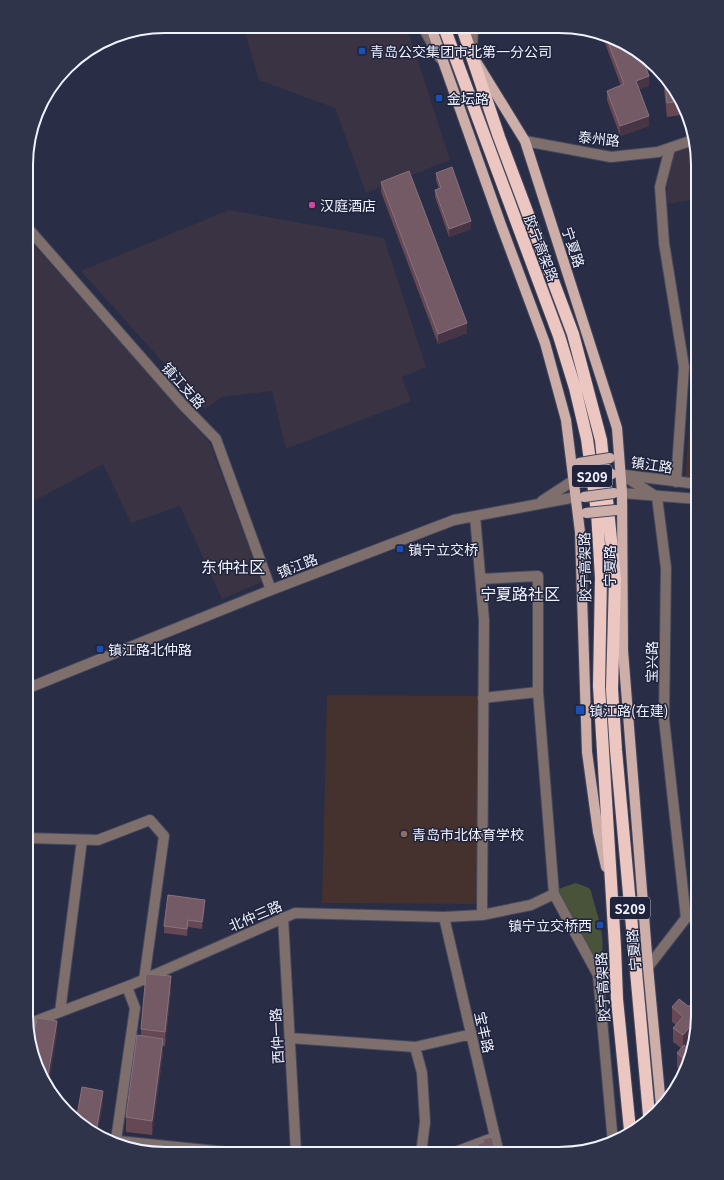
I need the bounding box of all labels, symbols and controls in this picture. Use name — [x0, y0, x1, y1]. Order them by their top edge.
place label: 青岛公交集团市北第一分公司 — [370, 41, 552, 61]
marker: 青岛公交集团市北第一分公司 — [357, 46, 367, 56]
place label: 金坛路 — [447, 88, 489, 108]
marker: 金坛路 — [434, 93, 444, 103]
street label: 泰州路 — [577, 126, 621, 150]
place label: 汉庭酒店 — [320, 195, 376, 215]
marker: 汉庭酒店 — [307, 200, 317, 210]
street label: 胶宁高架路 — [520, 212, 564, 284]
street label: 宁夏路 — [558, 224, 590, 270]
street label: 镇江支路 — [158, 358, 210, 412]
street label: 镇江路 — [630, 451, 674, 477]
road number: S209 — [572, 465, 612, 487]
street label: 胶宁高架路 — [573, 532, 595, 602]
place label: 镇宁立交桥 — [408, 539, 478, 559]
marker: 镇宁立交桥 — [395, 544, 405, 554]
street label: 宁夏路 — [599, 545, 619, 587]
street label: 镇江路 — [274, 548, 320, 582]
district label: 东仲社区 — [201, 554, 265, 578]
district label: 宁夏路社区 — [480, 581, 560, 605]
place label: 镇江路北仲路 — [108, 639, 192, 659]
street label: 宝兴路 — [641, 641, 661, 683]
marker: 镇江路北仲路 — [95, 644, 105, 654]
place label: 镇江路(在建) — [589, 700, 668, 720]
marker: 镇江路(在建) — [574, 704, 586, 716]
place label: 青岛市北体育学校 — [412, 824, 524, 844]
marker: 青岛市北体育学校 — [399, 829, 409, 839]
street label: 北仲三路 — [225, 895, 285, 935]
road number: S209 — [610, 897, 650, 919]
place label: 镇宁立交桥西 — [508, 915, 592, 935]
marker: 镇宁立交桥西 — [595, 920, 605, 930]
street label: 宁夏路 — [621, 928, 645, 972]
street label: 胶宁高架路 — [590, 952, 614, 1022]
street label: 西仲一路 — [265, 1008, 287, 1064]
street label: 宝丰路 — [471, 1009, 499, 1055]

